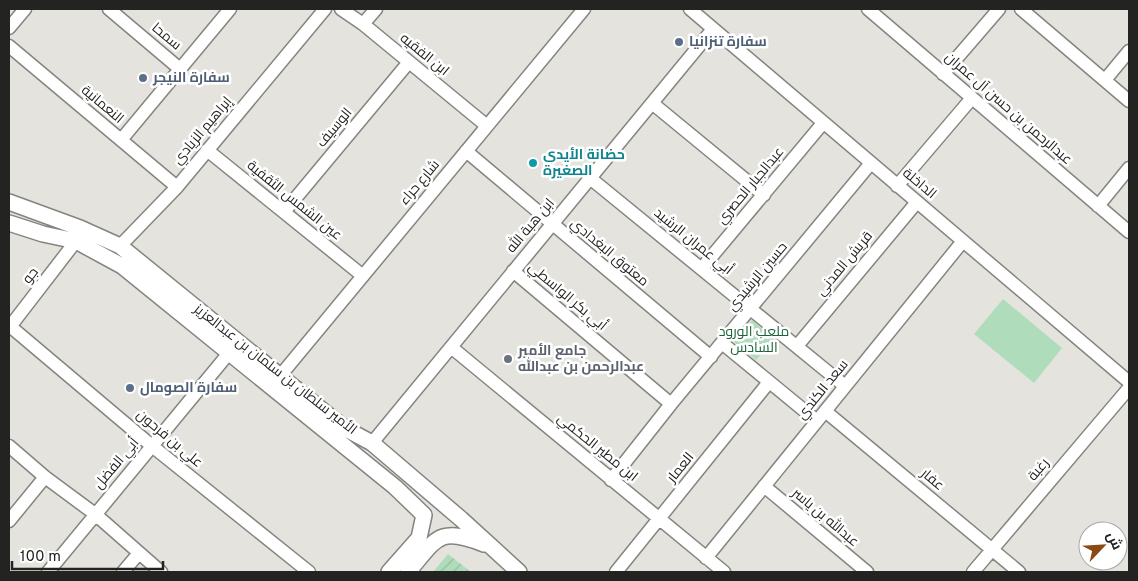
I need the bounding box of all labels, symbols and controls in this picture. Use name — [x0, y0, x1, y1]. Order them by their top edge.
street label: سمحا — [148, 20, 184, 54]
street label: ابن الفقيه — [396, 30, 452, 80]
place label: سفارة تنزانيا — [689, 34, 767, 51]
marker: سفارة تنزانيا — [673, 36, 685, 48]
street label: عبدالرحمن بن حسن آل عمران — [941, 49, 1075, 169]
place label: سفارة النيجر — [152, 70, 230, 87]
marker: سفارة النيجر — [137, 72, 149, 84]
street label: النعمانية — [77, 82, 127, 128]
street label: إبراهيم الزيادي — [170, 93, 238, 170]
street label: الوسيف — [314, 105, 356, 151]
street label: عبدالجبار الحصري — [714, 144, 790, 229]
place label: حضانة الأيدي الصغيرة — [543, 147, 625, 180]
street label: شارع حراء — [396, 157, 444, 209]
marker: حضانة الأيدي الصغيرة — [527, 157, 539, 169]
street label: عين الشمس الثقفية — [243, 158, 345, 244]
street label: الداخلة — [899, 165, 939, 203]
street label: ابن هبة الله — [502, 194, 559, 257]
street label: أبي عمران الرشيد — [649, 203, 737, 281]
street label: معتوق البغدادي — [565, 215, 651, 292]
street label: قريش المدني — [813, 228, 878, 301]
street label: حسين الرشيدي — [724, 239, 793, 316]
street label: أبي بكر الواسطي — [523, 258, 611, 337]
street label: جو — [19, 265, 43, 287]
street label: الأمير سلطان بن سلمان بن عبدالعزيز — [189, 301, 360, 439]
park label: ملعب الورود السادس — [719, 324, 789, 357]
place label: جامع الأمير عبدالرحمن بن عبدالله — [517, 343, 644, 376]
marker: جامع الأمير عبدالرحمن بن عبدالله — [502, 353, 514, 365]
street label: سعد الكندي — [794, 357, 854, 425]
place label: سفارة الصومال — [140, 380, 237, 397]
marker: سفارة الصومال — [124, 382, 136, 394]
street label: علي بن فرحون — [131, 406, 205, 473]
street label: ابن مطير الحكمي — [552, 410, 641, 487]
street label: أبي الفضل — [89, 434, 145, 494]
street label: العمار — [663, 450, 698, 487]
street label: رغبة — [1025, 455, 1053, 485]
street label: عفار — [916, 465, 947, 495]
street label: عبدالله بن ياسر — [787, 483, 863, 551]
north arrow — [1078, 521, 1128, 571]
text: ش — [1102, 529, 1126, 553]
scale bar — [12, 538, 164, 570]
text: 100 m — [20, 548, 61, 567]

